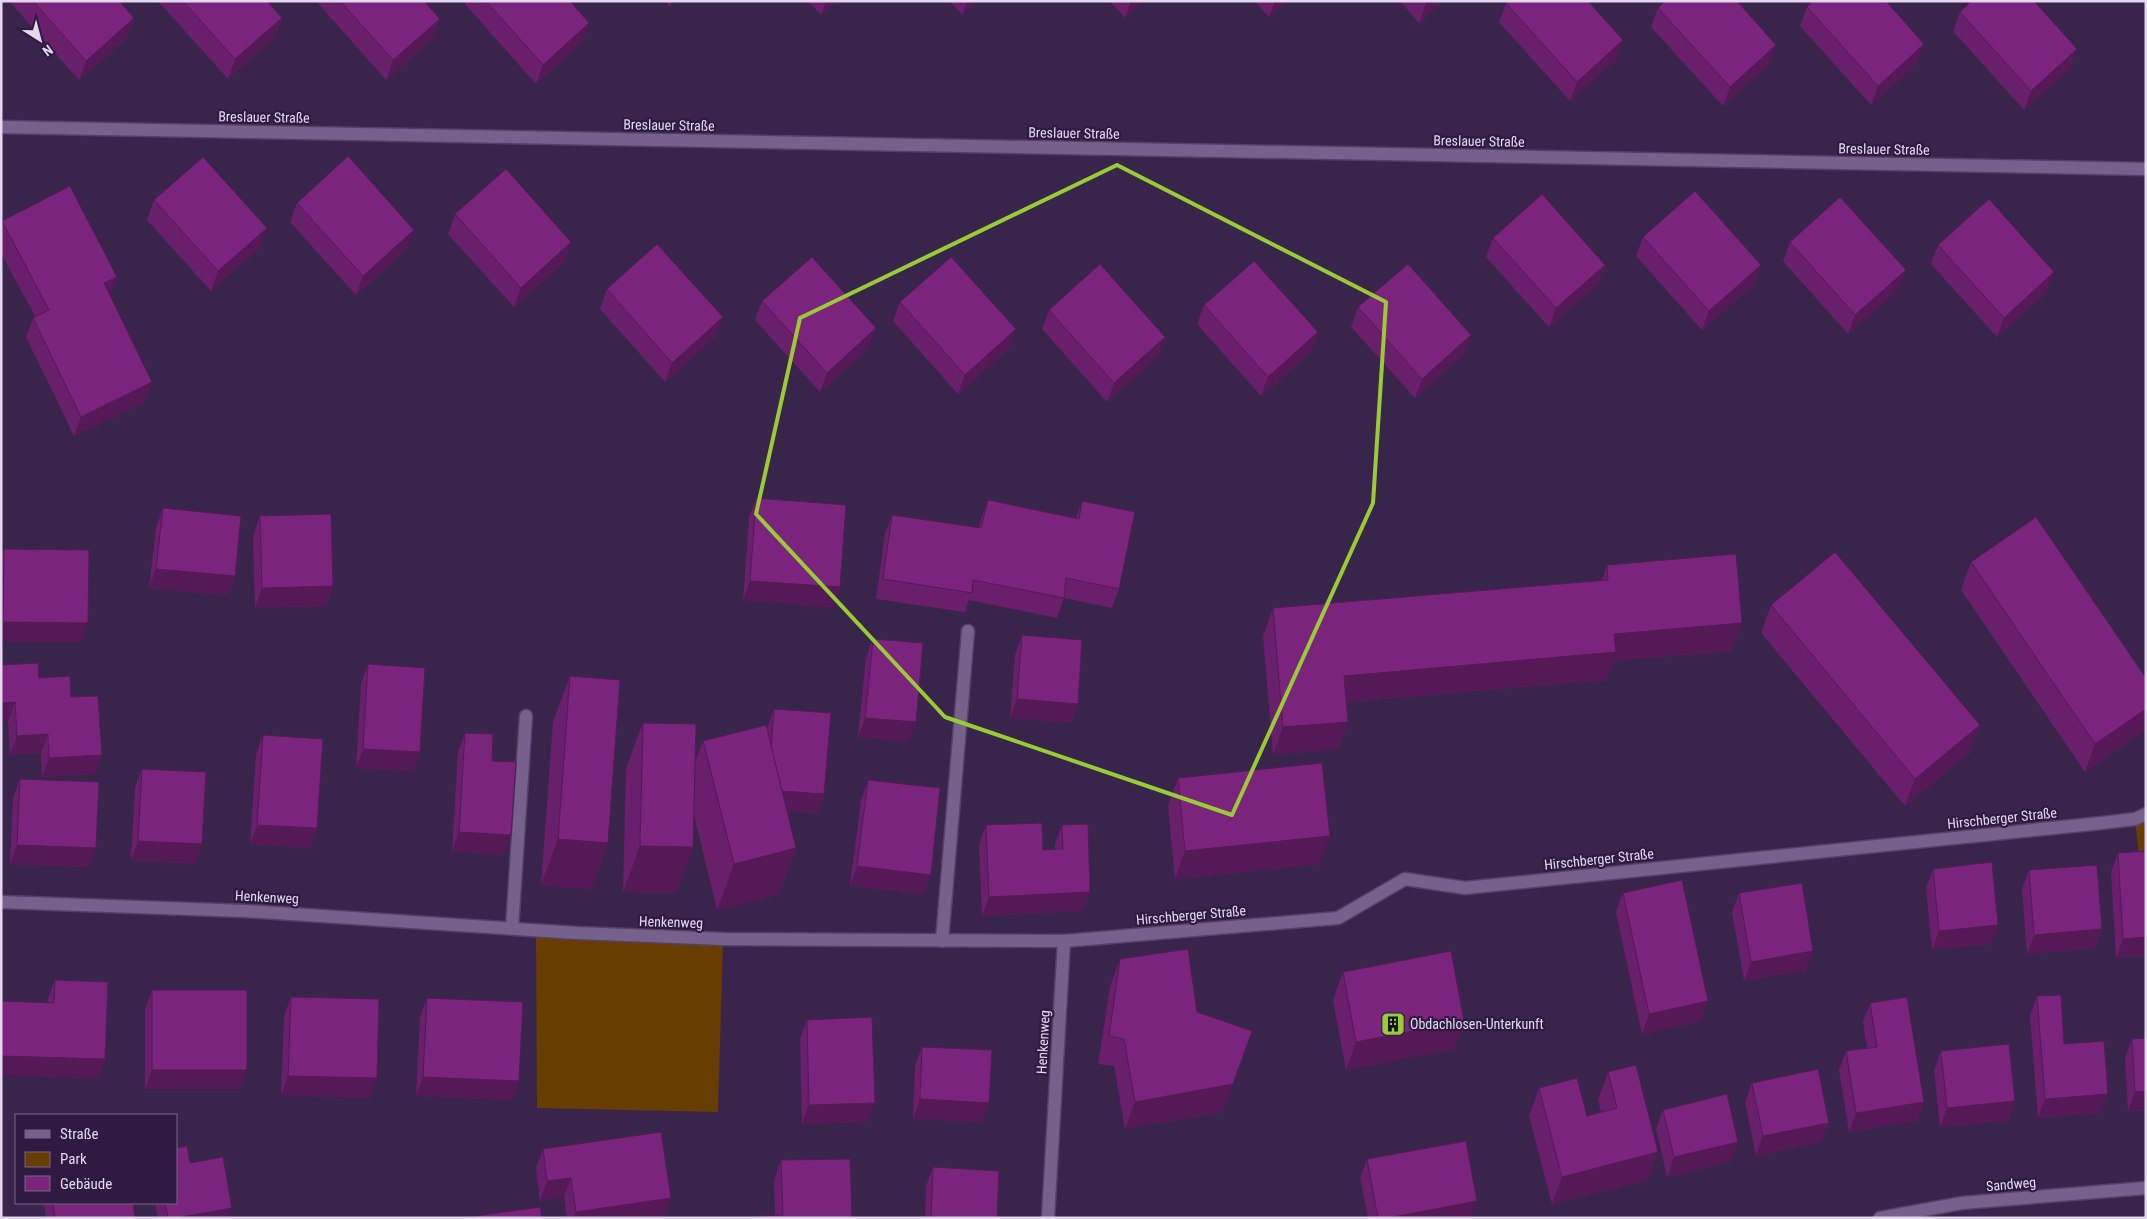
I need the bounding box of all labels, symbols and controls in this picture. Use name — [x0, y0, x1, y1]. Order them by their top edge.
north arrow — [15, 15, 65, 65]
text: N — [39, 42, 56, 60]
street label: Breslauer Straße — [218, 108, 310, 126]
street label: Breslauer Straße — [623, 116, 715, 134]
street label: Breslauer Straße — [1028, 124, 1120, 142]
street label: Breslauer Straße — [1433, 132, 1525, 150]
street label: Breslauer Straße — [1838, 140, 1930, 158]
street label: Hirschberger Straße — [1946, 804, 2058, 832]
street label: Hirschberger Straße — [1543, 845, 1655, 873]
street label: Henkenweg — [235, 887, 299, 907]
street label: Hirschberger Straße — [1135, 902, 1247, 928]
street label: Henkenweg — [639, 913, 703, 931]
street label: Henkenweg — [1033, 1010, 1053, 1074]
building icon: Obdachlosen-Unterkunft — [1380, 1011, 1406, 1037]
place label: Obdachlosen-Unterkunft — [1410, 1016, 1544, 1032]
legend — [15, 1114, 178, 1204]
text: Straße — [60, 1125, 99, 1143]
text: Park — [60, 1150, 87, 1168]
street label: Sandweg — [1985, 1174, 2037, 1194]
text: Gebäude — [60, 1175, 112, 1193]

